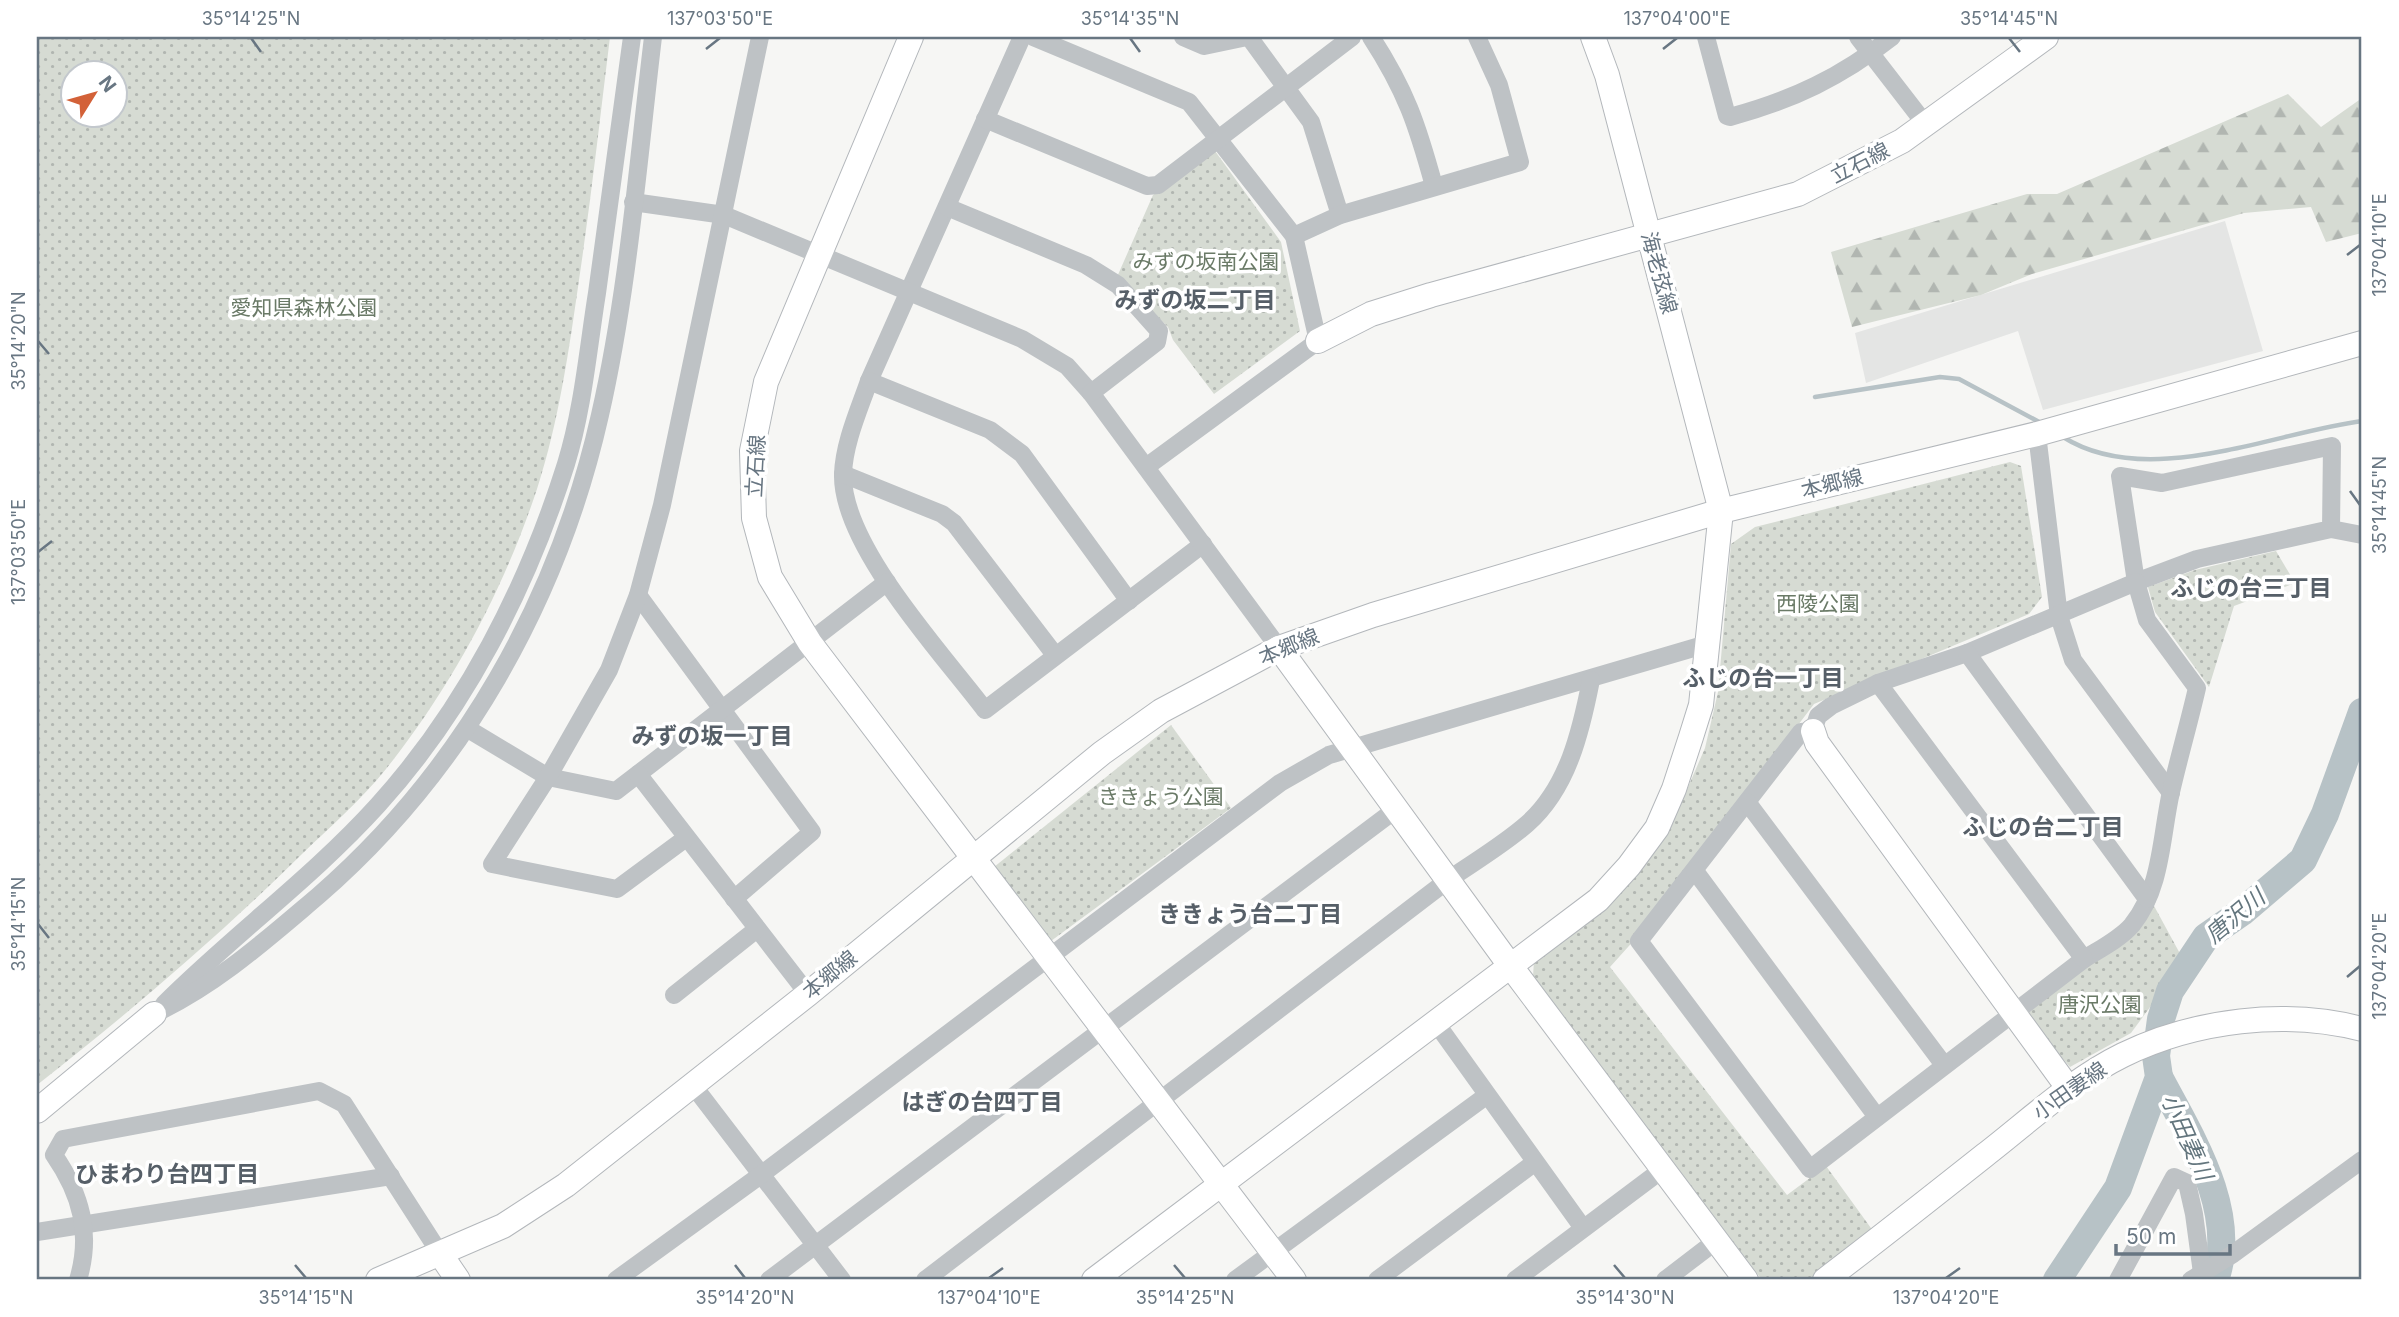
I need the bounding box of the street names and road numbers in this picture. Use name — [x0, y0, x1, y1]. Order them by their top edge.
street label: 立石線 — [1826, 137, 1894, 188]
street label: 海老弦線 — [1637, 229, 1682, 317]
street label: 立石線 — [741, 434, 770, 498]
street label: 本郷線 — [1798, 464, 1865, 503]
street label: 本郷線 — [1255, 623, 1323, 670]
street label: 本郷線 — [797, 945, 862, 1004]
street label: 小田妻線 — [2028, 1056, 2111, 1125]

